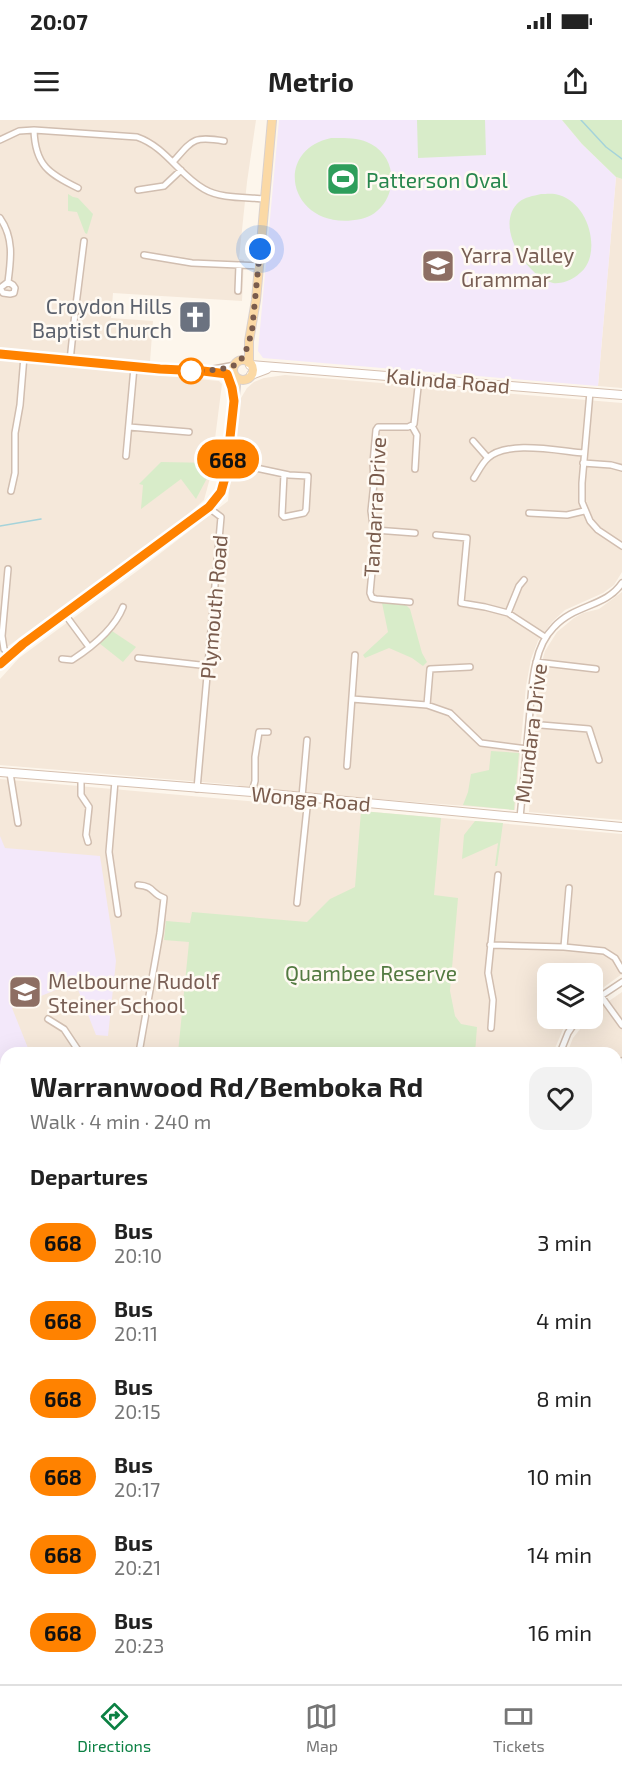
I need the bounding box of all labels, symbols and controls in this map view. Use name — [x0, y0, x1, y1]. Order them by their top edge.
text: 20:07 — [30, 8, 88, 34]
icon: menu — [30, 65, 63, 98]
text: Metrio — [268, 65, 354, 97]
icon: share — [559, 65, 592, 98]
sports icon: Patterson Oval — [325, 161, 361, 197]
place label: Patterson Oval — [366, 167, 509, 192]
your location — [245, 234, 275, 264]
place label: Yarra Valley Grammar — [461, 242, 574, 291]
school or university icon: Yarra Valley Grammar — [420, 248, 456, 284]
place label: Croydon Hills Baptist Church — [32, 293, 172, 342]
church icon: Croydon Hills Baptist Church — [177, 299, 213, 335]
unlabelled marker — [178, 358, 204, 384]
street label: Kalinda Road — [385, 362, 511, 398]
street label: Tandarra Drive — [358, 436, 390, 578]
line badge: 668 — [194, 440, 262, 478]
text: 668 — [209, 447, 247, 472]
street label: Plymouth Road — [194, 534, 232, 680]
street label: Mundara Drive — [509, 662, 551, 804]
street label: Wonga Road — [250, 780, 372, 816]
park label: Quambee Reserve — [285, 960, 457, 986]
map controls — [537, 963, 603, 1029]
button: layers — [537, 963, 603, 1029]
place label: Melbourne Rudolf Steiner School — [48, 968, 220, 1017]
school or university icon: Melbourne Rudolf Steiner School — [7, 974, 43, 1010]
button: heart — [529, 1067, 592, 1130]
text: Warranwood Rd/Bemboka Rd — [30, 1069, 423, 1103]
text: Walk · 4 min · 240 m — [30, 1109, 211, 1133]
text: Departures — [30, 1163, 148, 1189]
text: Bus — [114, 1217, 153, 1243]
text: 3 min — [537, 1229, 592, 1255]
text: 668 — [44, 1230, 82, 1255]
text: 20:10 — [114, 1243, 162, 1267]
text: Bus — [114, 1295, 153, 1321]
text: 4 min — [536, 1307, 592, 1333]
text: 668 — [44, 1308, 82, 1333]
text: 20:11 — [114, 1321, 158, 1345]
text: Bus — [114, 1373, 153, 1399]
text: 8 min — [536, 1385, 592, 1411]
text: 668 — [44, 1386, 82, 1411]
text: 20:15 — [114, 1399, 161, 1423]
text: Bus — [114, 1451, 153, 1477]
text: 10 min — [528, 1463, 592, 1489]
text: 668 — [44, 1464, 82, 1489]
text: 20:17 — [114, 1477, 160, 1501]
text: Bus — [114, 1529, 153, 1555]
text: 14 min — [527, 1541, 592, 1567]
text: 668 — [44, 1542, 82, 1567]
text: 20:21 — [114, 1555, 161, 1579]
text: Bus — [114, 1607, 153, 1633]
text: 16 min — [528, 1619, 592, 1645]
text: 668 — [44, 1620, 82, 1645]
text: 20:23 — [114, 1633, 164, 1657]
tab: Directions — [77, 1700, 151, 1755]
tab: Map — [305, 1700, 338, 1755]
tab: Tickets — [493, 1700, 545, 1755]

